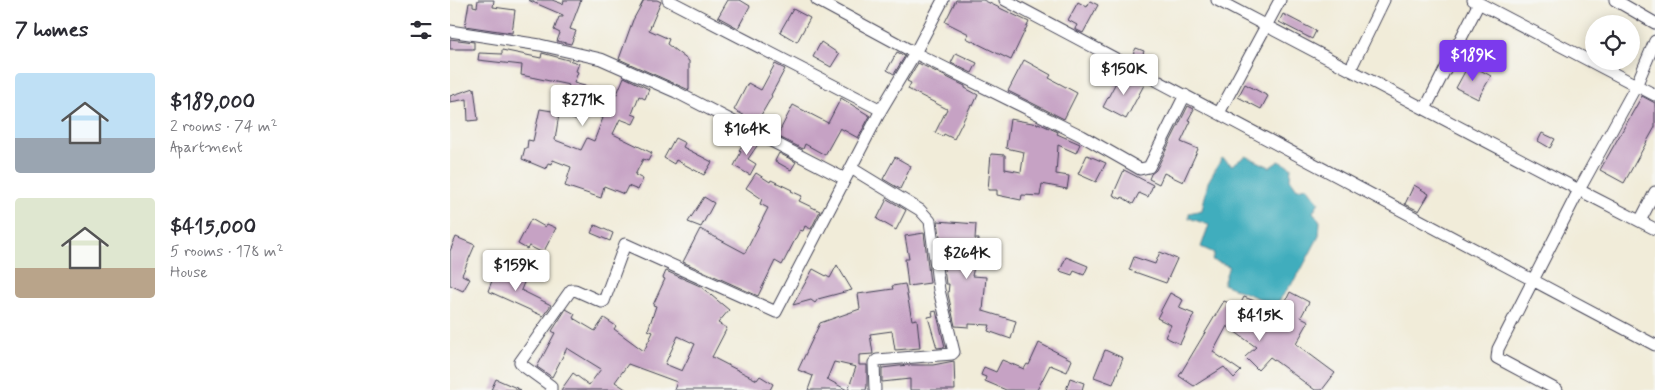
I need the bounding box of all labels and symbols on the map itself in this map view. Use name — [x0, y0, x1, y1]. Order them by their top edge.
pin: $189K — [1438, 39, 1508, 82]
pin: $150K — [1089, 54, 1159, 96]
pin: $271K — [548, 84, 618, 127]
pin: $164K — [712, 114, 782, 156]
pin: $264K — [932, 238, 1002, 280]
pin: $159K — [481, 250, 551, 292]
pin: $415K — [1225, 300, 1295, 342]

